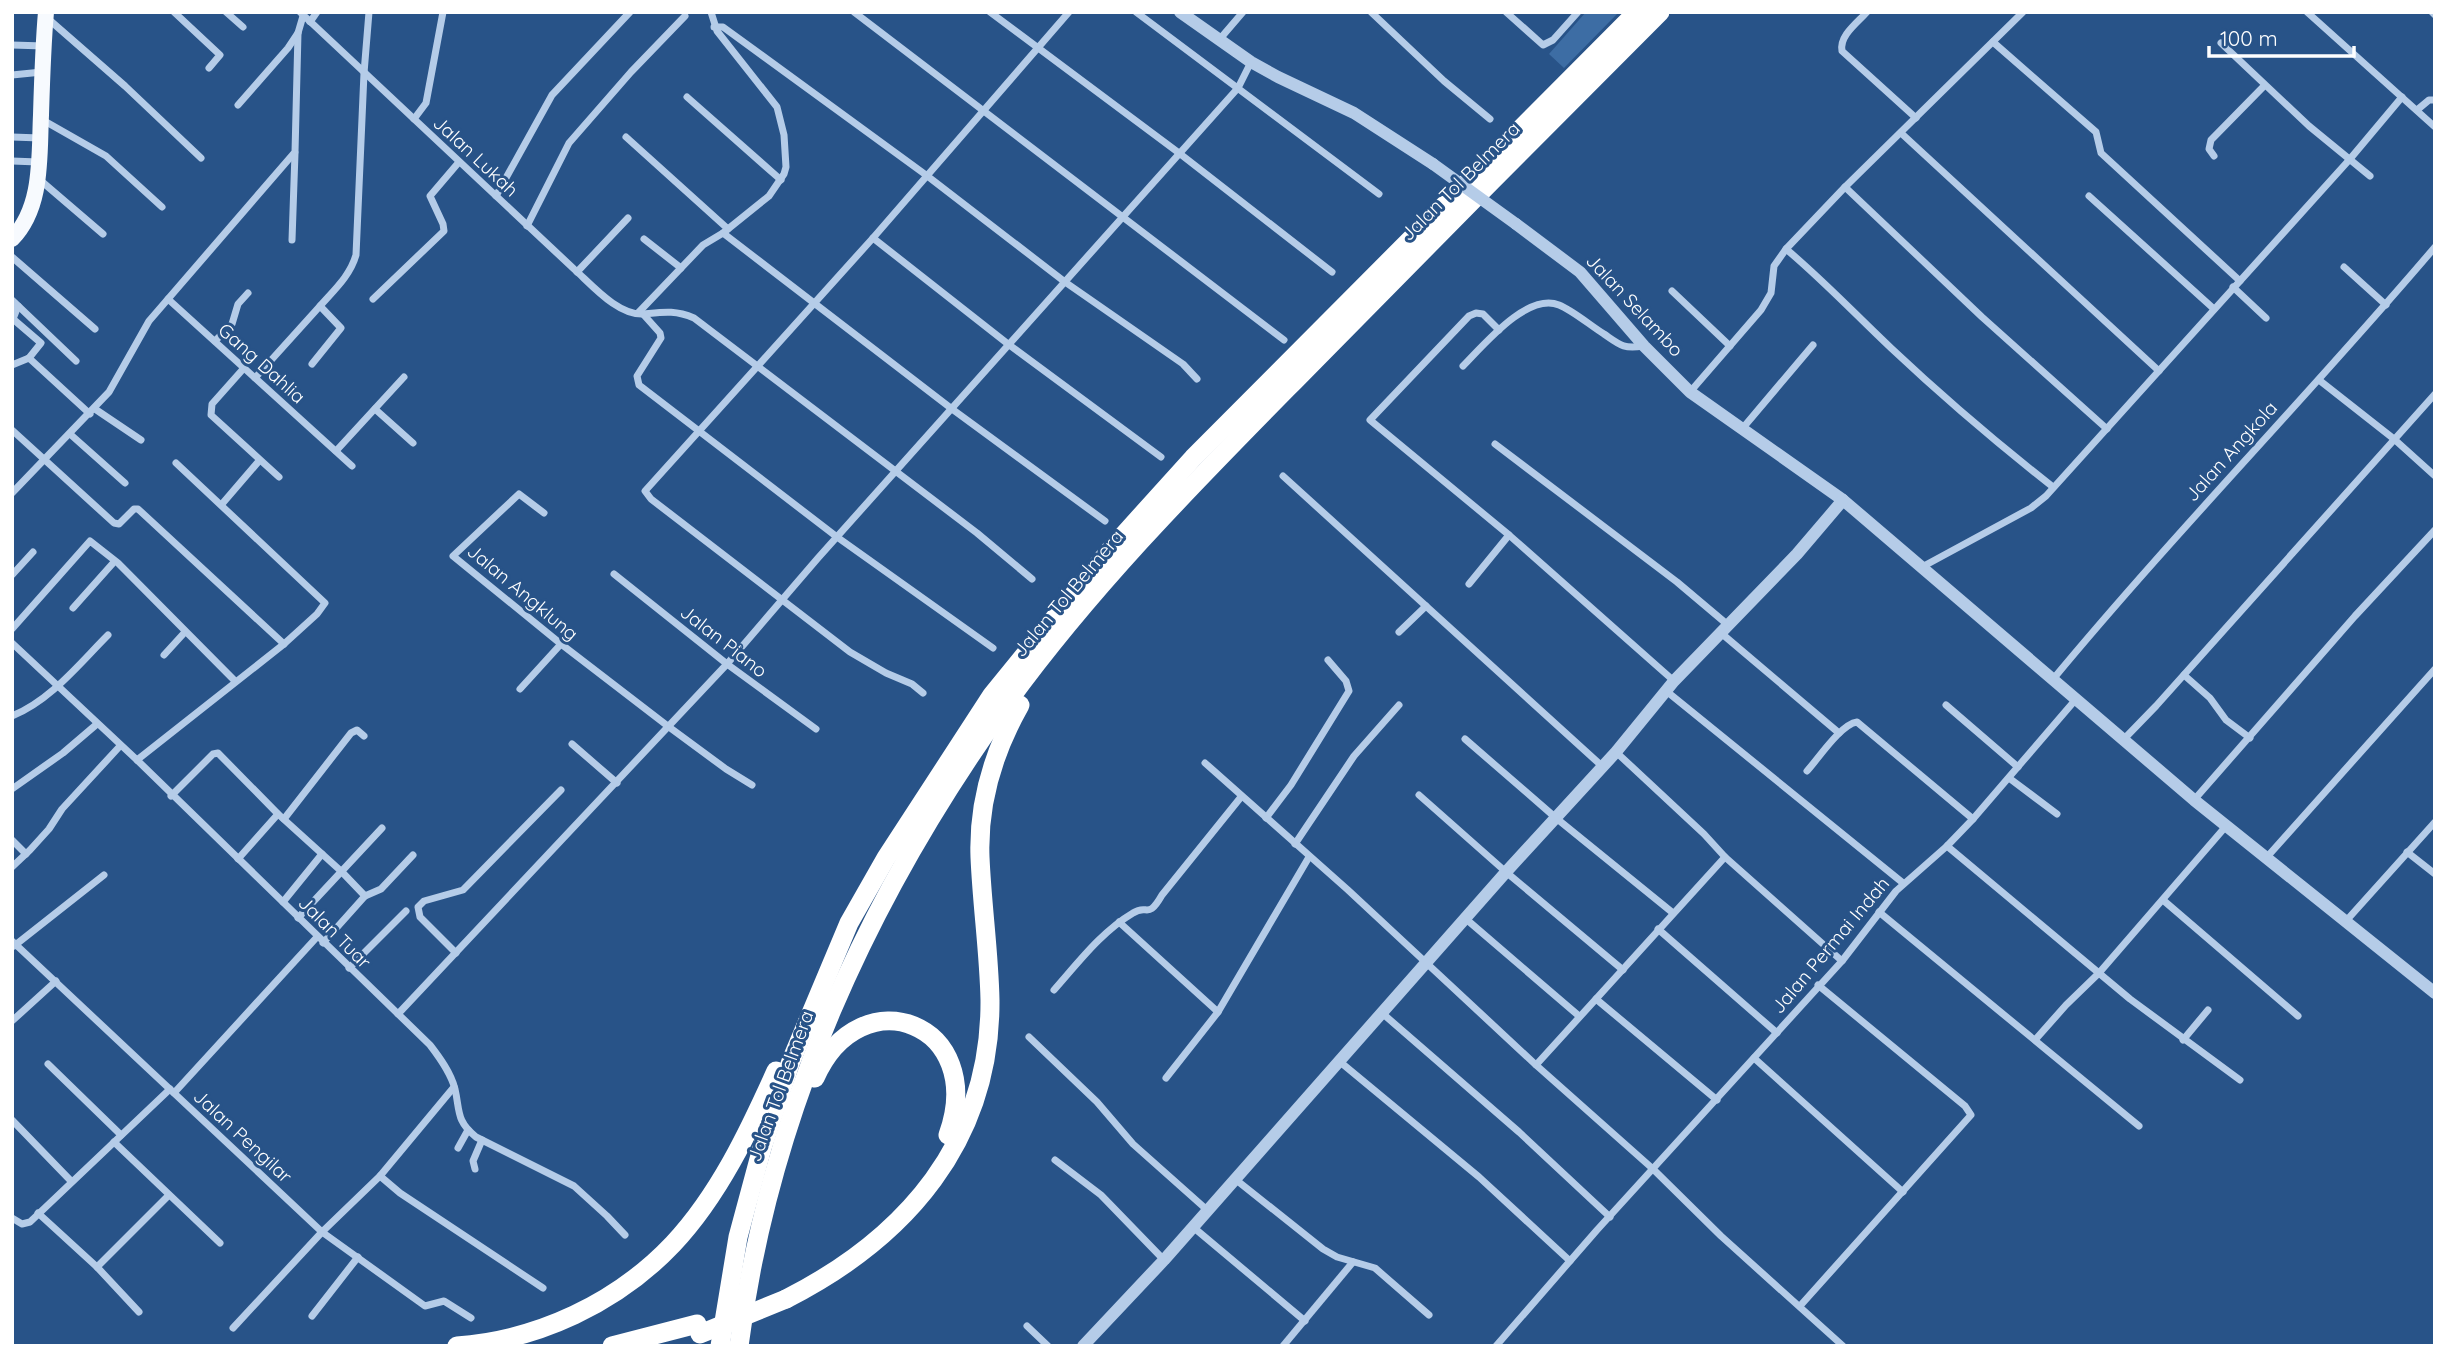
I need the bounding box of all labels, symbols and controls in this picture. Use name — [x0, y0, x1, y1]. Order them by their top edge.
scale bar — [2209, 14, 2354, 58]
text: 100 m — [2220, 25, 2278, 51]
street label: Jalan Lukah — [428, 110, 524, 202]
street label: Jalan Tol Belmera — [1395, 116, 1525, 246]
street label: Jalan Selambo — [1581, 249, 1689, 361]
street label: Gang Dahlia — [213, 318, 311, 408]
street label: Jalan Angkola — [2180, 396, 2282, 506]
street label: Jalan Tol Belmera — [1008, 524, 1128, 662]
street label: Jalan Angklung — [463, 539, 583, 645]
street label: Jalan Piano — [676, 600, 772, 682]
street label: Jalan Permai Indah — [1766, 872, 1894, 1018]
street label: Jalan Tuar — [294, 891, 377, 974]
street label: Jalan Tol Belmera — [742, 1007, 818, 1165]
street label: Jalan Pengilar — [189, 1084, 298, 1188]

